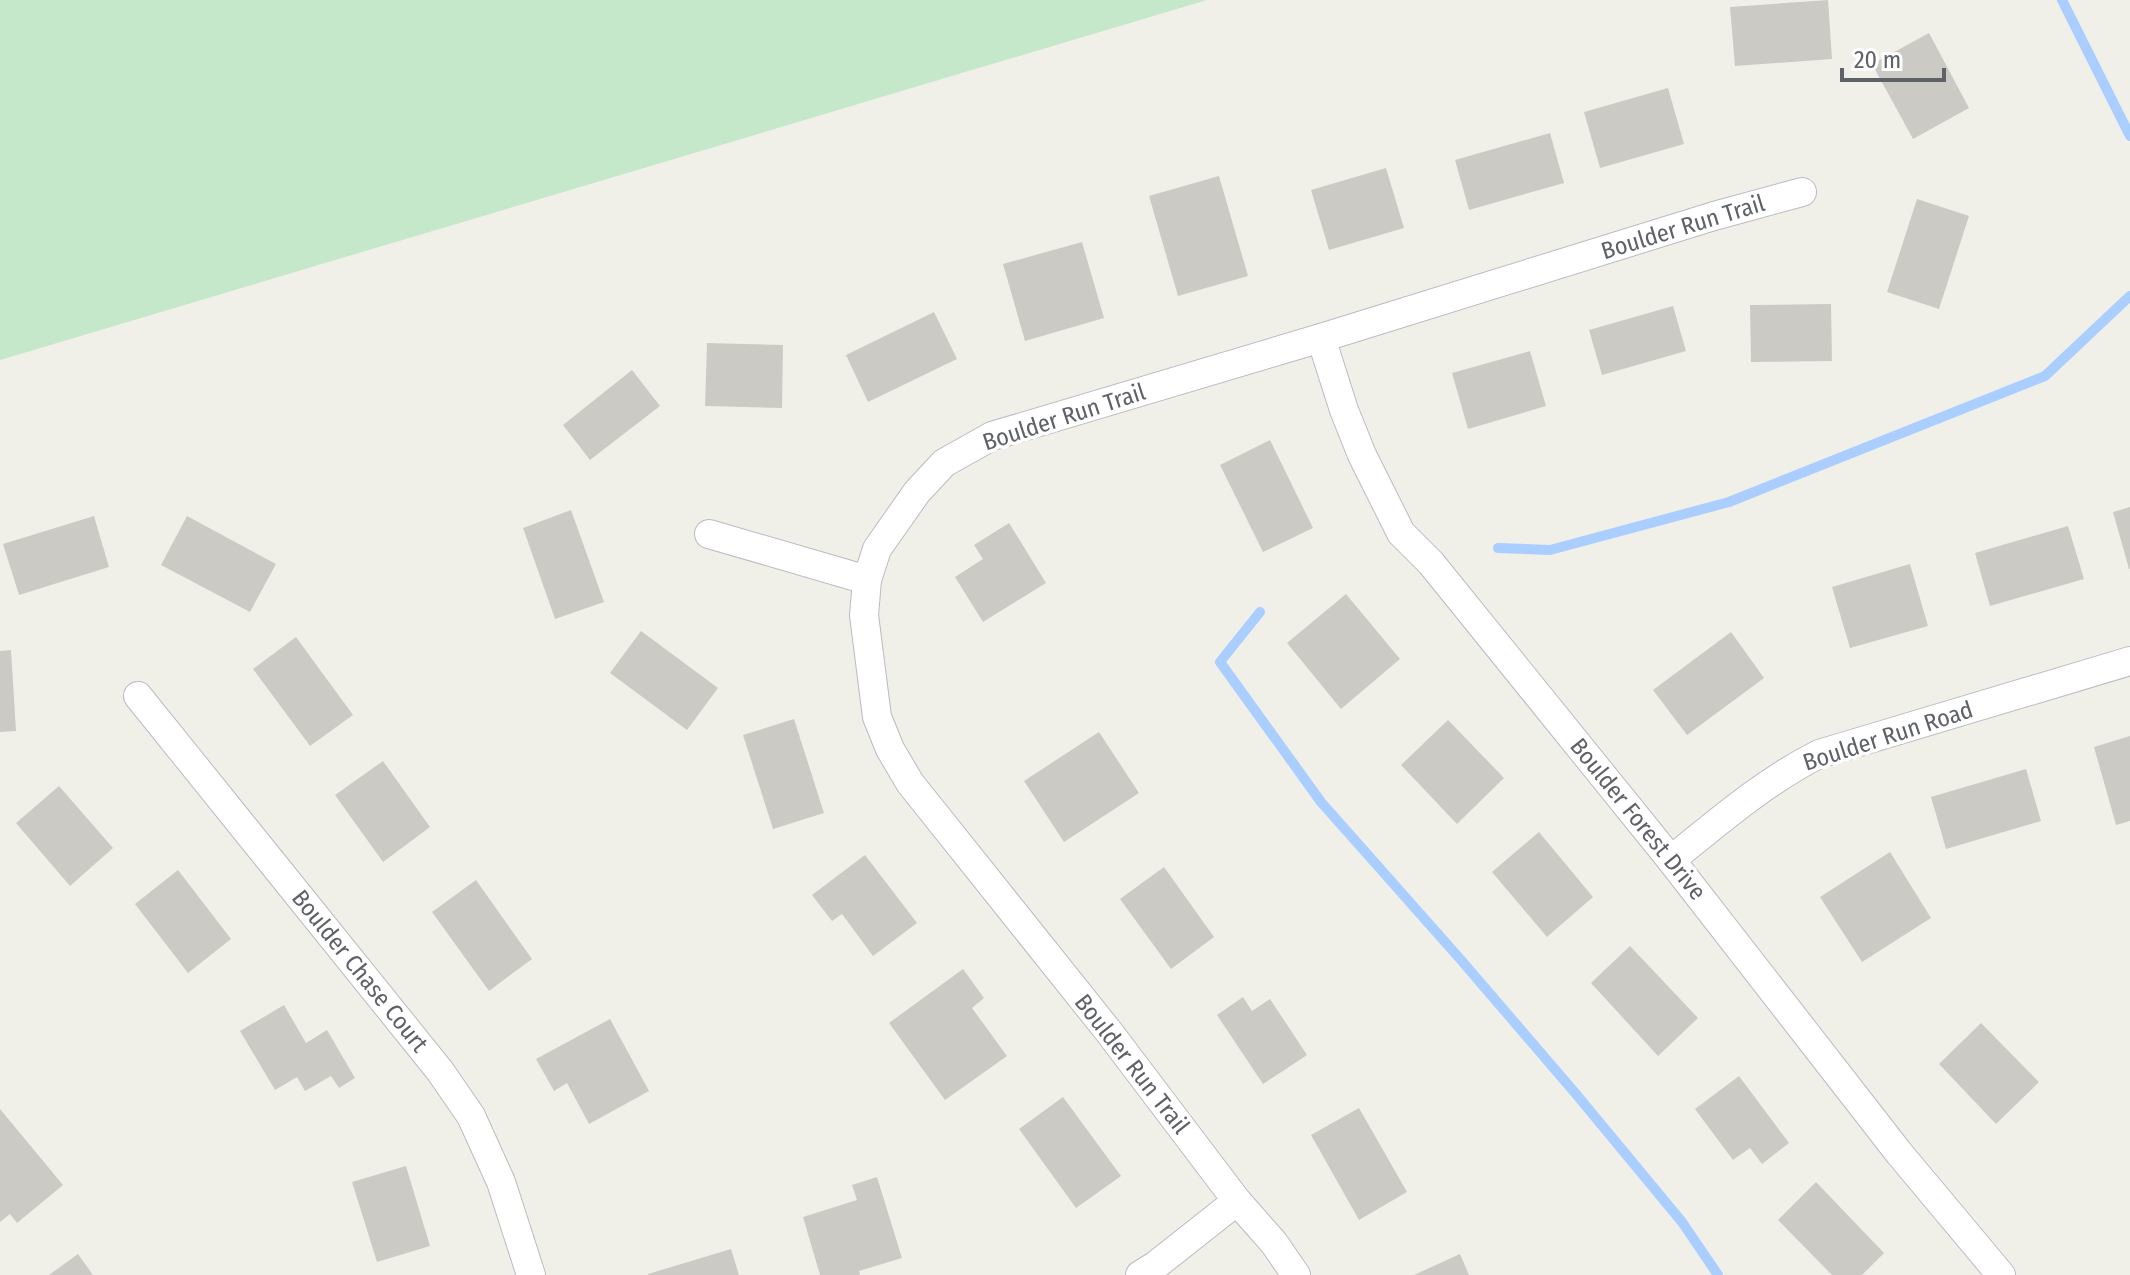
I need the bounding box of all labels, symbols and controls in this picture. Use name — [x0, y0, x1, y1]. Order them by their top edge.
scale bar — [1842, 32, 1944, 82]
text: 20 m — [1854, 46, 1901, 74]
street label: Boulder Run Trail — [1598, 189, 1768, 265]
street label: Boulder Run Trail — [979, 378, 1149, 456]
street label: Boulder Run Road — [1800, 695, 1976, 777]
street label: Boulder Forest Drive — [1564, 733, 1712, 905]
street label: Boulder Chase Court — [286, 884, 434, 1058]
street label: Boulder Run Trail — [1069, 989, 1195, 1139]

